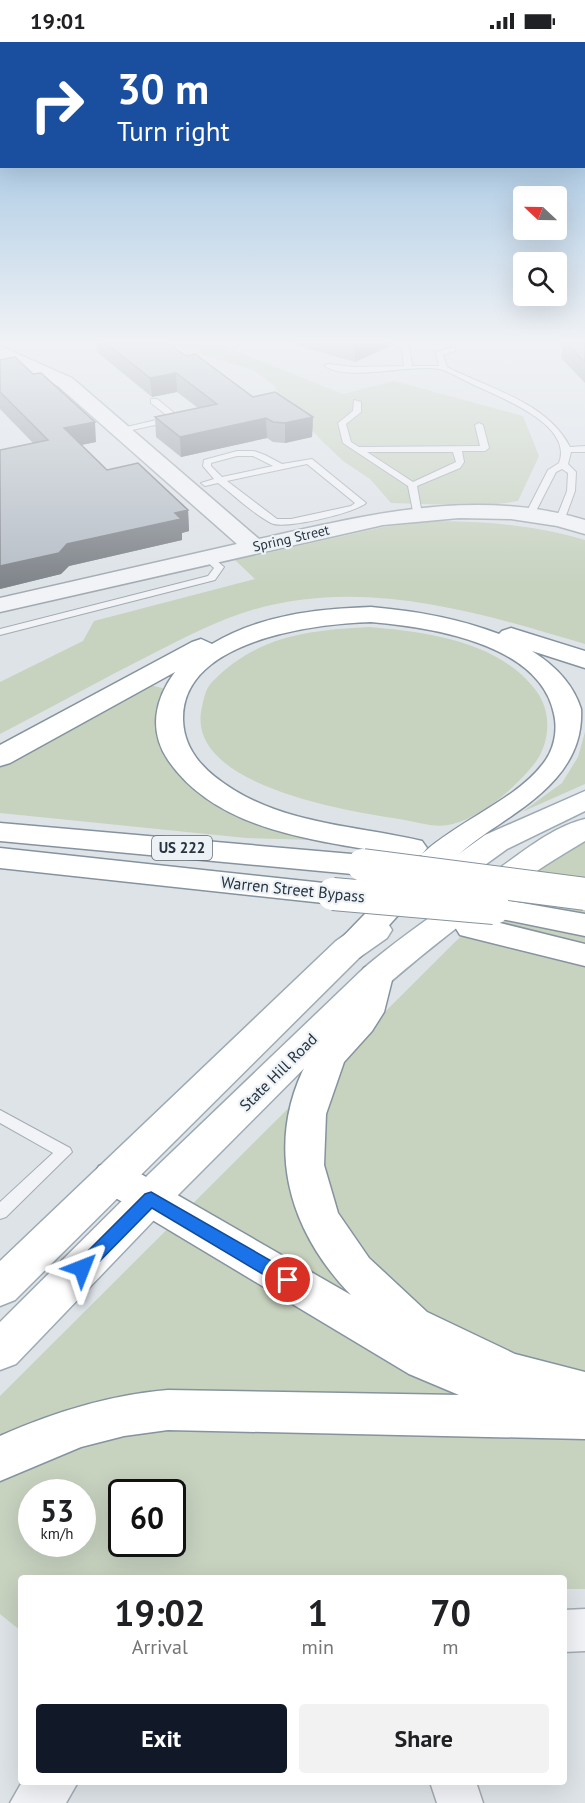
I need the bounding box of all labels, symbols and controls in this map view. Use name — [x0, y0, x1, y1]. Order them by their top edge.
text: 19:01 — [30, 7, 86, 35]
text: 30 m — [117, 61, 209, 116]
icon: right — [18, 66, 96, 144]
text: Turn right — [117, 114, 230, 148]
north arrow — [513, 186, 567, 240]
map controls — [513, 186, 567, 306]
button: search — [513, 252, 567, 306]
street label: Spring Street — [251, 520, 331, 556]
road number: US 222 — [152, 836, 212, 860]
street label: Warren Street Bypass — [220, 871, 366, 907]
street label: State Hill Road — [235, 1029, 321, 1115]
position arrow — [50, 1236, 114, 1300]
pin — [262, 1254, 313, 1305]
icon: arrive — [271, 1263, 304, 1296]
speed limit sign: 60 — [108, 1479, 186, 1557]
text: 53 — [40, 1491, 74, 1530]
text: km/h — [41, 1524, 73, 1543]
text: 19:02 — [114, 1589, 205, 1636]
text: 1 — [308, 1589, 328, 1636]
text: 70 — [430, 1589, 471, 1636]
text: Arrival — [132, 1634, 188, 1660]
text: min — [301, 1634, 334, 1660]
text: m — [442, 1634, 459, 1660]
button: Exit — [36, 1704, 287, 1773]
button: Share — [299, 1704, 549, 1773]

